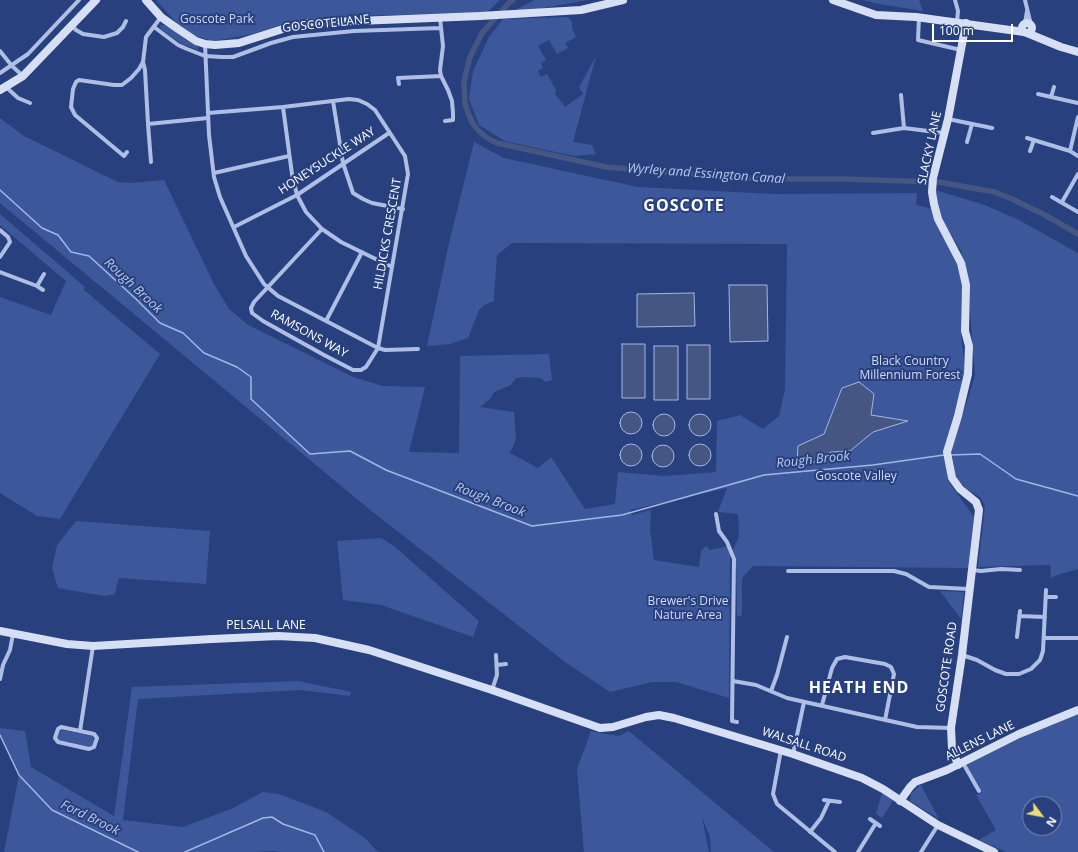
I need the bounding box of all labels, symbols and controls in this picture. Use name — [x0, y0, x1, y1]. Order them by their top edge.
street label: GOSCOTE LANE — [282, 12, 370, 36]
park label: Goscote Park — [180, 13, 254, 27]
scale bar — [934, 16, 1015, 42]
text: 100 m — [939, 22, 974, 39]
street label: SLACKY LANE — [915, 110, 945, 186]
street label: HONEYSUCKLE WAY — [276, 124, 378, 198]
water label: Wyrley and Essington Canal — [627, 161, 785, 187]
street label: HILDICKS CRESCENT — [371, 177, 405, 291]
district label: GOSCOTE — [643, 196, 725, 216]
water label: Rough Brook — [101, 255, 165, 317]
street label: RAMSONS WAY — [268, 307, 350, 361]
park label: Black Country Millennium Forest — [859, 355, 961, 383]
water label: Rough Brook — [775, 448, 851, 472]
park label: Goscote Valley — [815, 470, 897, 484]
water label: Rough Brook — [453, 479, 527, 521]
park label: Brewer's Drive Nature Area — [647, 595, 729, 623]
street label: PELSALL LANE — [226, 619, 306, 633]
street label: GOSCOTE ROAD — [934, 621, 960, 713]
district label: HEATH END — [809, 678, 909, 698]
street label: ALLENS LANE — [943, 718, 1017, 764]
street label: WALSALL ROAD — [760, 725, 848, 765]
north arrow — [1022, 796, 1062, 836]
water label: Ford Brook — [58, 797, 122, 839]
text: N — [1043, 814, 1060, 830]

